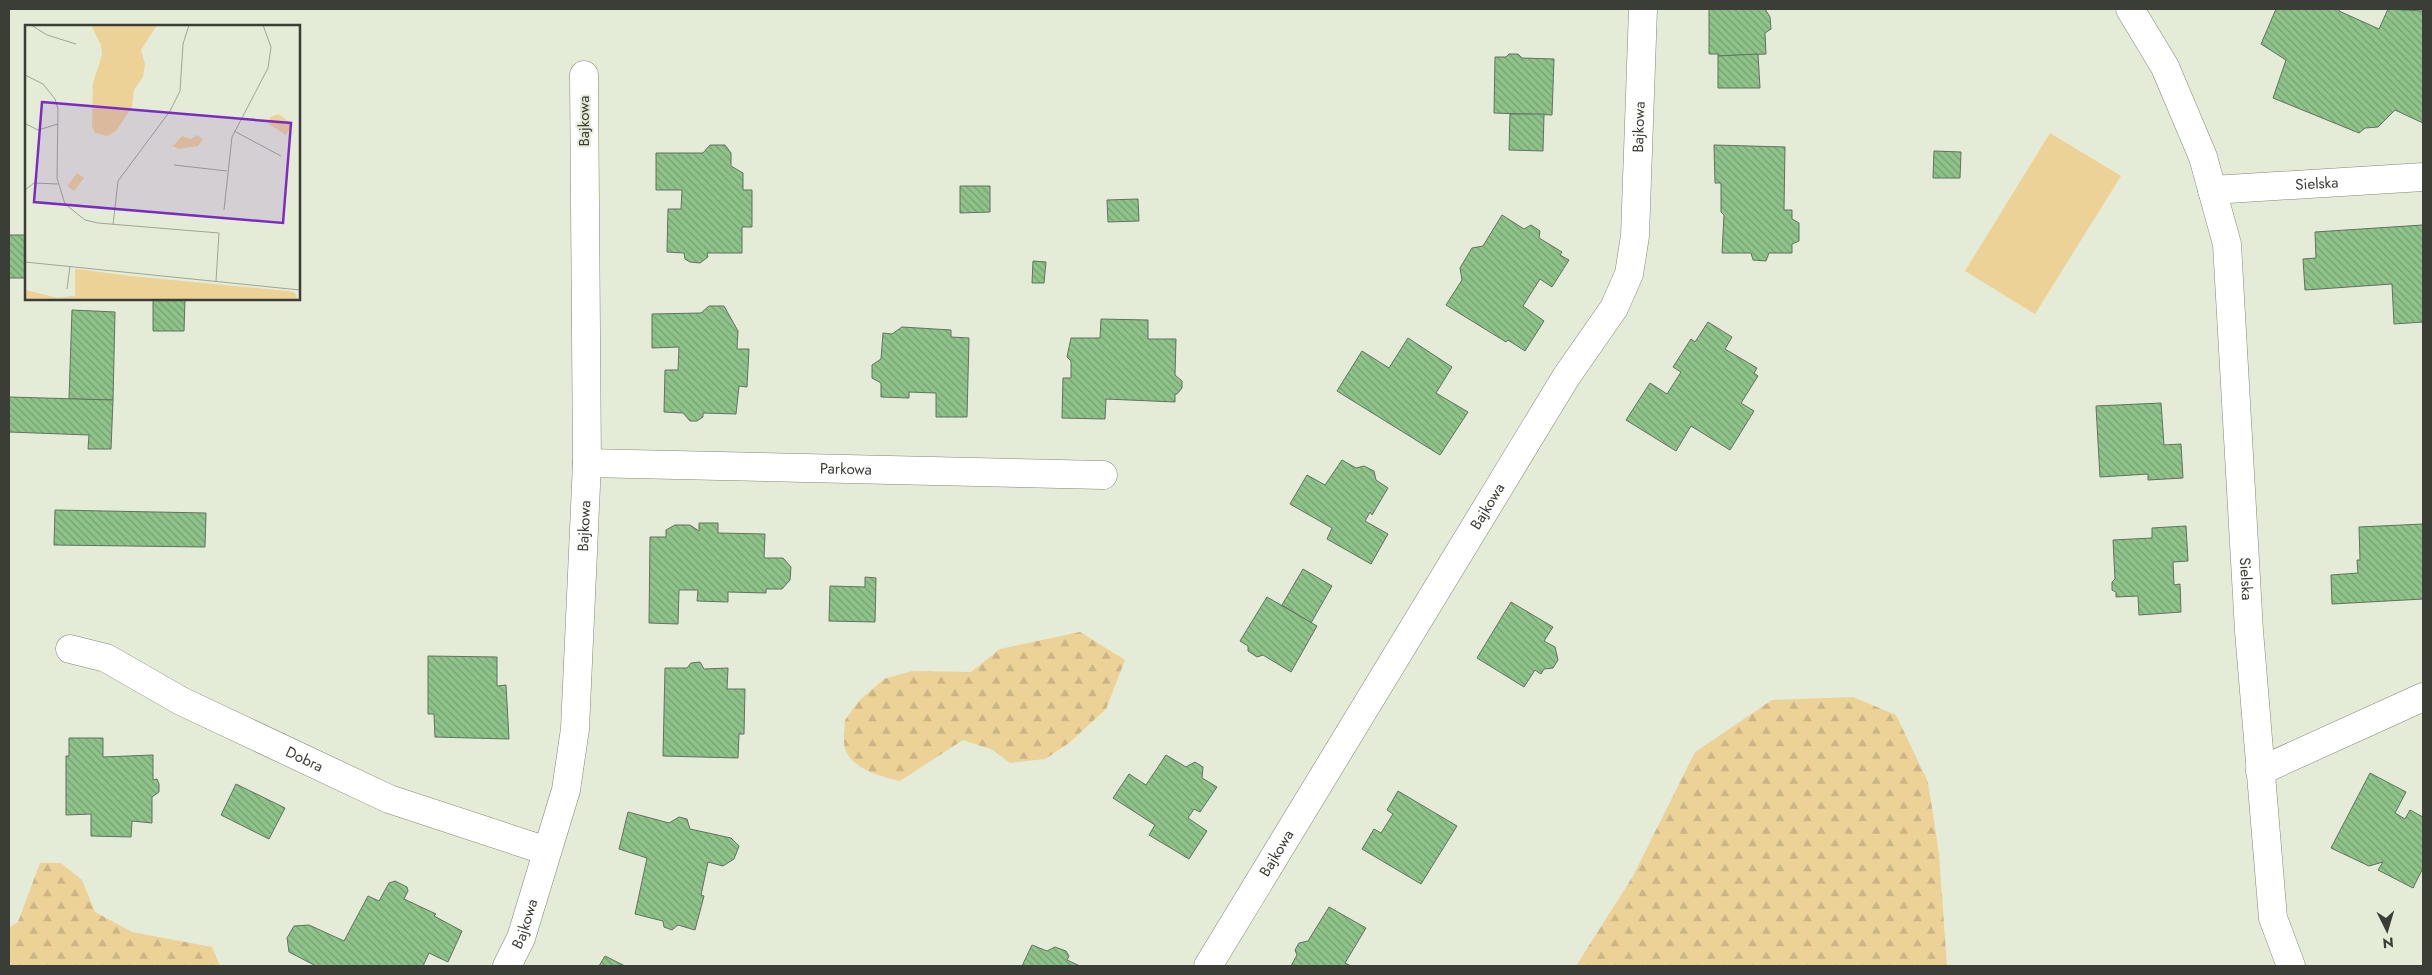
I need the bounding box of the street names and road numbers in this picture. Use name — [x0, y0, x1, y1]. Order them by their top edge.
street label: Bajkowa — [573, 95, 595, 147]
street label: Bajkowa — [1627, 101, 1651, 153]
street label: Sielska — [2295, 171, 2339, 196]
street label: Parkowa — [820, 457, 872, 481]
street label: Bajkowa — [1465, 479, 1510, 534]
street label: Bajkowa — [572, 500, 596, 552]
street label: Sielska — [2234, 557, 2258, 601]
street label: Dobra — [282, 741, 327, 777]
street label: Bajkowa — [1254, 826, 1299, 881]
street label: Bajkowa — [506, 896, 543, 953]

